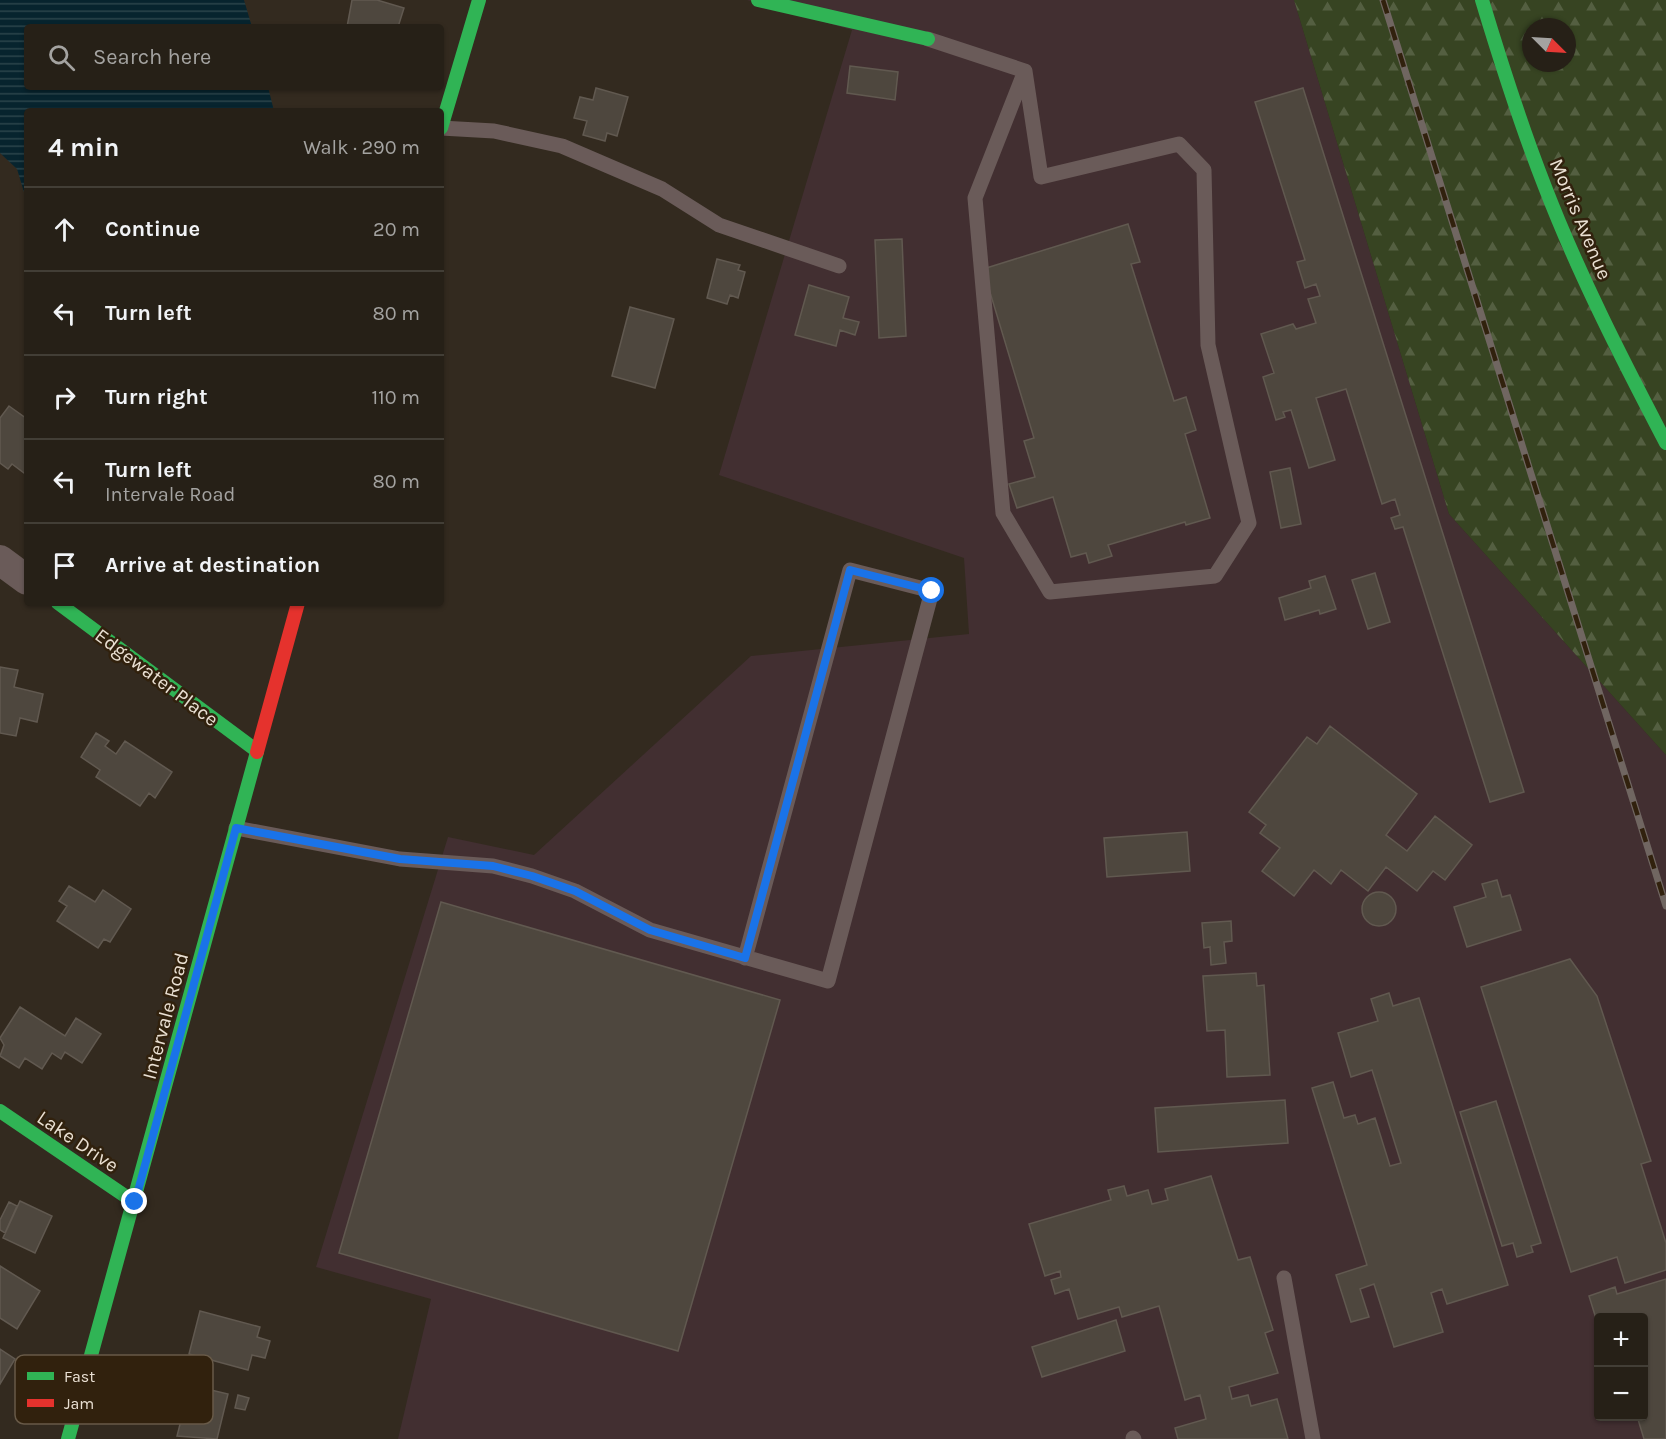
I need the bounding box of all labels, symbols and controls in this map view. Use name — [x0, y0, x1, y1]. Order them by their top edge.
north arrow — [1522, 18, 1576, 72]
search box — [24, 24, 444, 90]
icon: search — [45, 41, 78, 74]
text: Search here — [93, 44, 211, 70]
text: 4 min — [48, 132, 119, 163]
text: Walk · 290 m — [303, 136, 420, 159]
street label: Morris Avenue — [1545, 155, 1616, 283]
icon: ahead — [48, 213, 81, 246]
text: Continue — [105, 216, 200, 242]
text: 20 m — [373, 218, 420, 241]
icon: left — [48, 297, 81, 330]
text: Turn left — [105, 300, 192, 326]
text: 80 m — [372, 302, 420, 325]
icon: right — [48, 381, 81, 414]
text: Turn right — [105, 384, 208, 410]
text: 110 m — [371, 386, 420, 409]
text: Turn left — [105, 457, 192, 483]
icon: left — [48, 465, 81, 498]
text: 80 m — [372, 470, 420, 493]
text: Intervale Road — [105, 483, 235, 506]
icon: arrive — [48, 549, 81, 582]
text: Arrive at destination — [105, 552, 320, 578]
route start — [918, 577, 944, 603]
street label: Edgewater Place — [91, 624, 223, 731]
street label: Intervale Road — [137, 950, 193, 1082]
street label: Lake Drive — [33, 1106, 123, 1177]
route end — [121, 1188, 147, 1214]
map controls — [1594, 1313, 1648, 1421]
button: + — [1594, 1313, 1648, 1367]
legend — [15, 1355, 213, 1424]
text: Fast — [64, 1367, 95, 1386]
button: − — [1594, 1367, 1648, 1421]
text: Jam — [64, 1394, 94, 1413]

